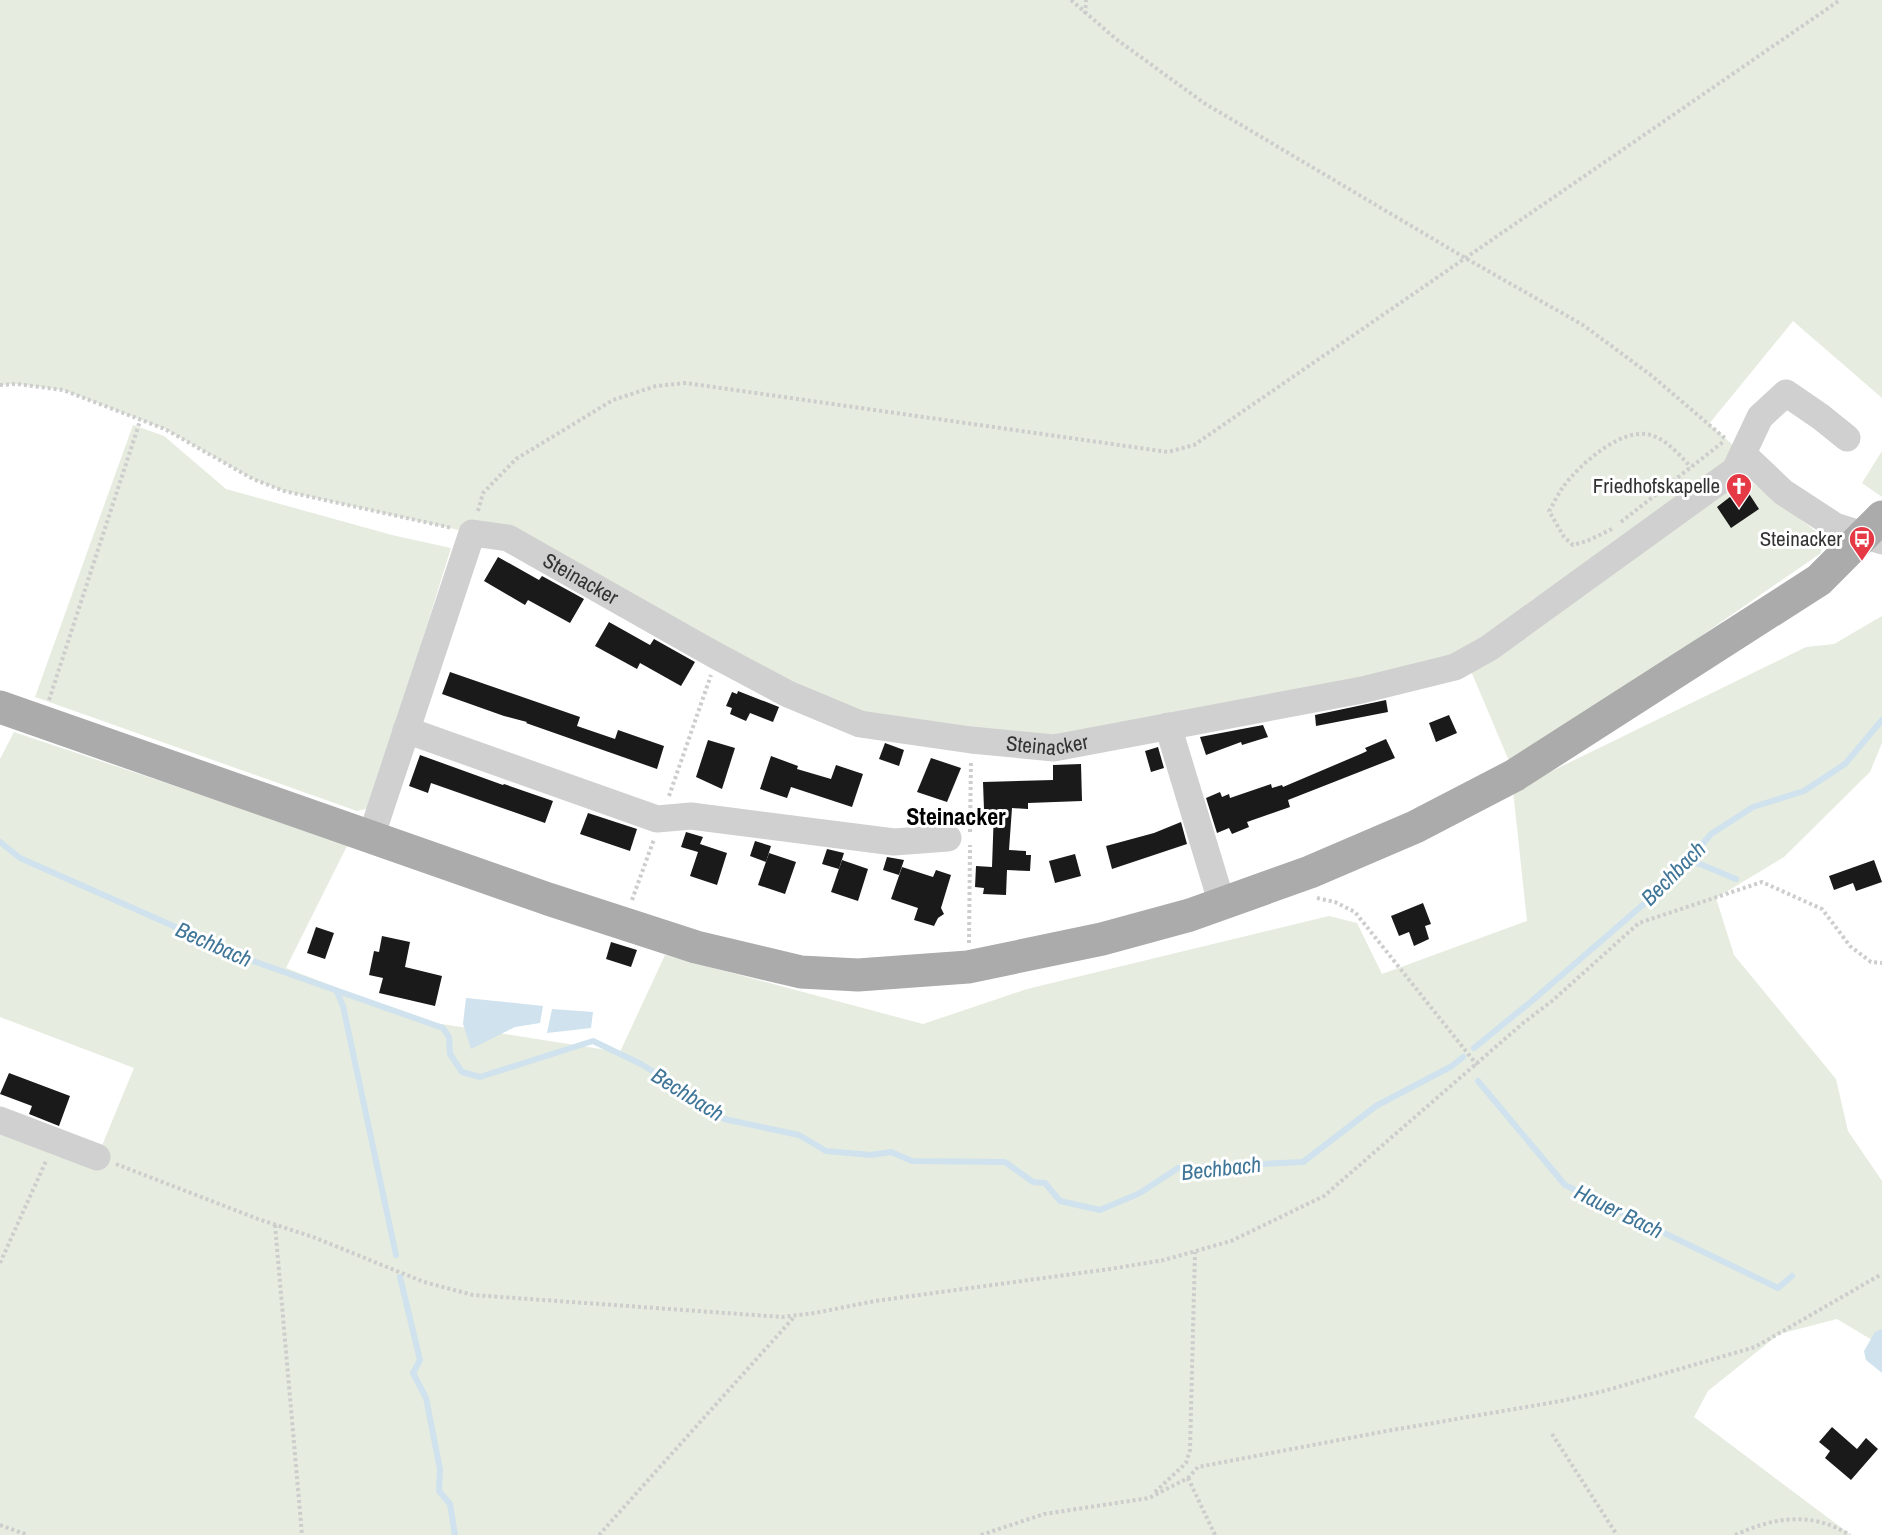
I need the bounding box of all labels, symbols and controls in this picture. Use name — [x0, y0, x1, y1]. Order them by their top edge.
place label: Friedhofskapelle — [1593, 471, 1720, 500]
church icon: Friedhofskapelle — [1724, 471, 1754, 509]
place label: Steinacker — [1760, 524, 1842, 553]
bus stop icon: Steinacker — [1847, 524, 1877, 562]
street label: Steinacker — [538, 546, 624, 612]
street label: Steinacker — [1005, 727, 1091, 762]
district label: Steinacker — [906, 800, 1006, 832]
water label: Bechbach — [1634, 834, 1712, 912]
water label: Bechbach — [171, 914, 257, 974]
water label: Bechbach — [646, 1060, 730, 1128]
water label: Bechbach — [1180, 1149, 1262, 1187]
water label: Hauer Bach — [1570, 1177, 1668, 1245]

